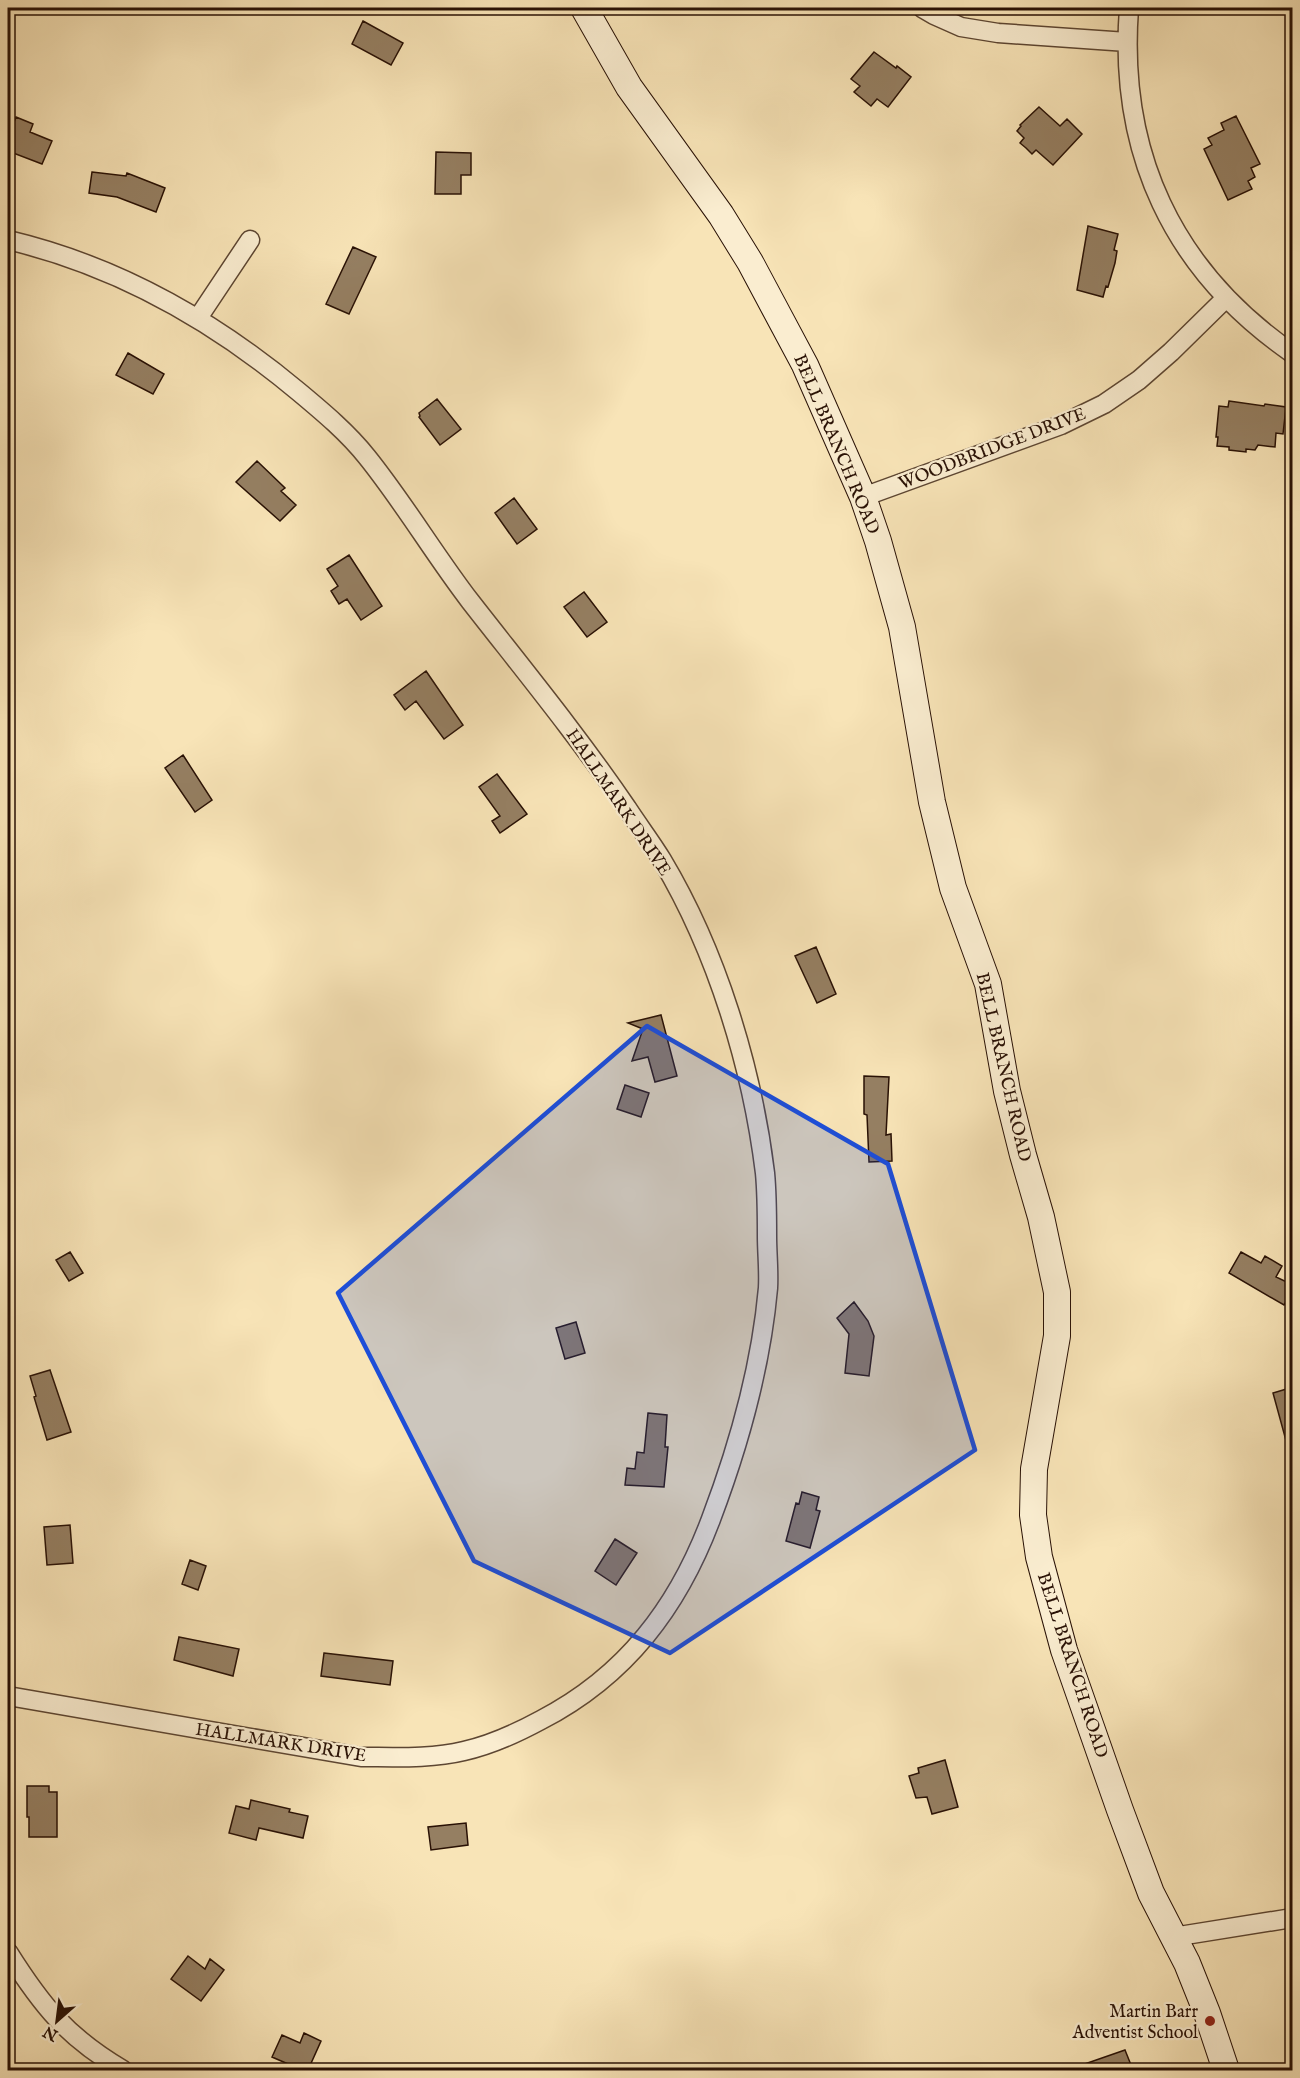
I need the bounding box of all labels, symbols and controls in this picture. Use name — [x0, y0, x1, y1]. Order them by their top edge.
street label: BELL BRANCH ROAD — [787, 351, 884, 538]
street label: WOODBRIDGE DRIVE — [896, 403, 1090, 496]
street label: HALLMARK DRIVE — [560, 725, 676, 881]
street label: BELL BRANCH ROAD — [970, 970, 1036, 1164]
street label: BELL BRANCH ROAD — [1031, 1570, 1112, 1761]
street label: HALLMARK DRIVE — [194, 1719, 368, 1768]
north arrow — [27, 1991, 87, 2051]
place label: Martin Barr Adventist School — [1071, 2001, 1198, 2045]
marker: Martin Barr Adventist School — [1203, 2014, 1217, 2028]
text: N — [40, 2020, 63, 2045]

